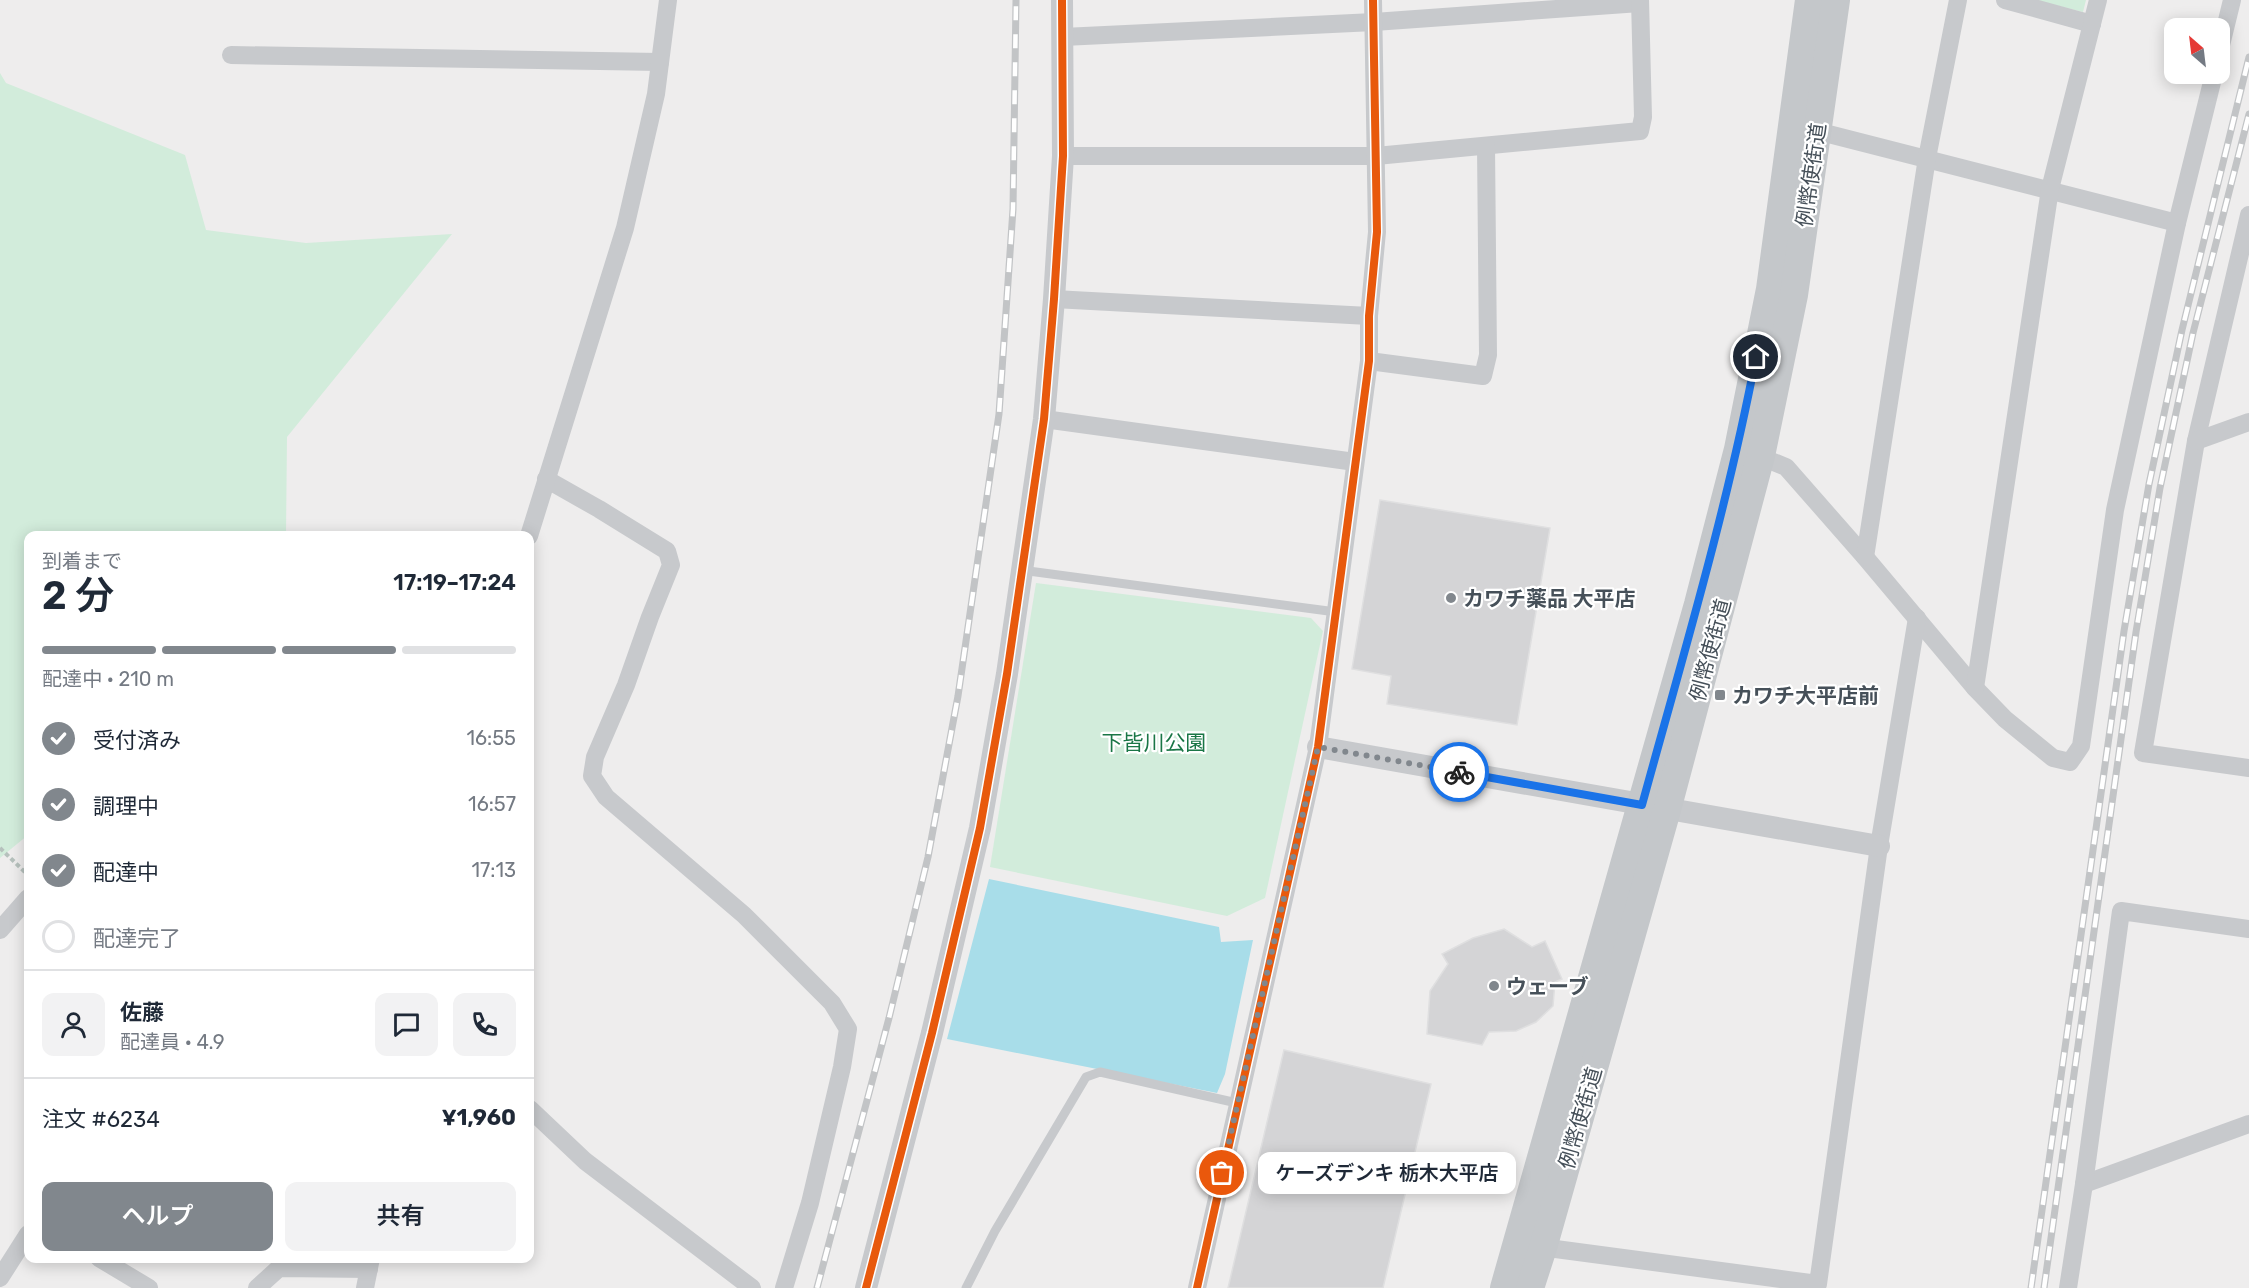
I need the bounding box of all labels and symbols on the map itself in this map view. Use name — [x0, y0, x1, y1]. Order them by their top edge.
north arrow — [2164, 18, 2230, 84]
street label: 例幣使街道 — [1791, 121, 1831, 229]
pin — [1730, 331, 1781, 382]
place label: カワチ薬品 大平店 — [1463, 586, 1635, 611]
marker: カワチ薬品 大平店 — [1444, 591, 1458, 605]
street label: 例幣使街道 — [1684, 596, 1736, 704]
place label: カワチ大平店前 — [1732, 683, 1879, 708]
marker: カワチ大平店前 — [1713, 688, 1727, 702]
park label: 下皆川公園 — [1102, 730, 1207, 755]
courier — [1429, 742, 1489, 802]
place label: ウェーブ — [1506, 974, 1589, 999]
marker: ウェーブ — [1487, 979, 1501, 993]
street label: 例幣使街道 — [1554, 1064, 1606, 1172]
pin — [1196, 1147, 1247, 1198]
callout: ケーズデンキ 栃木大平店 — [1258, 1152, 1516, 1194]

